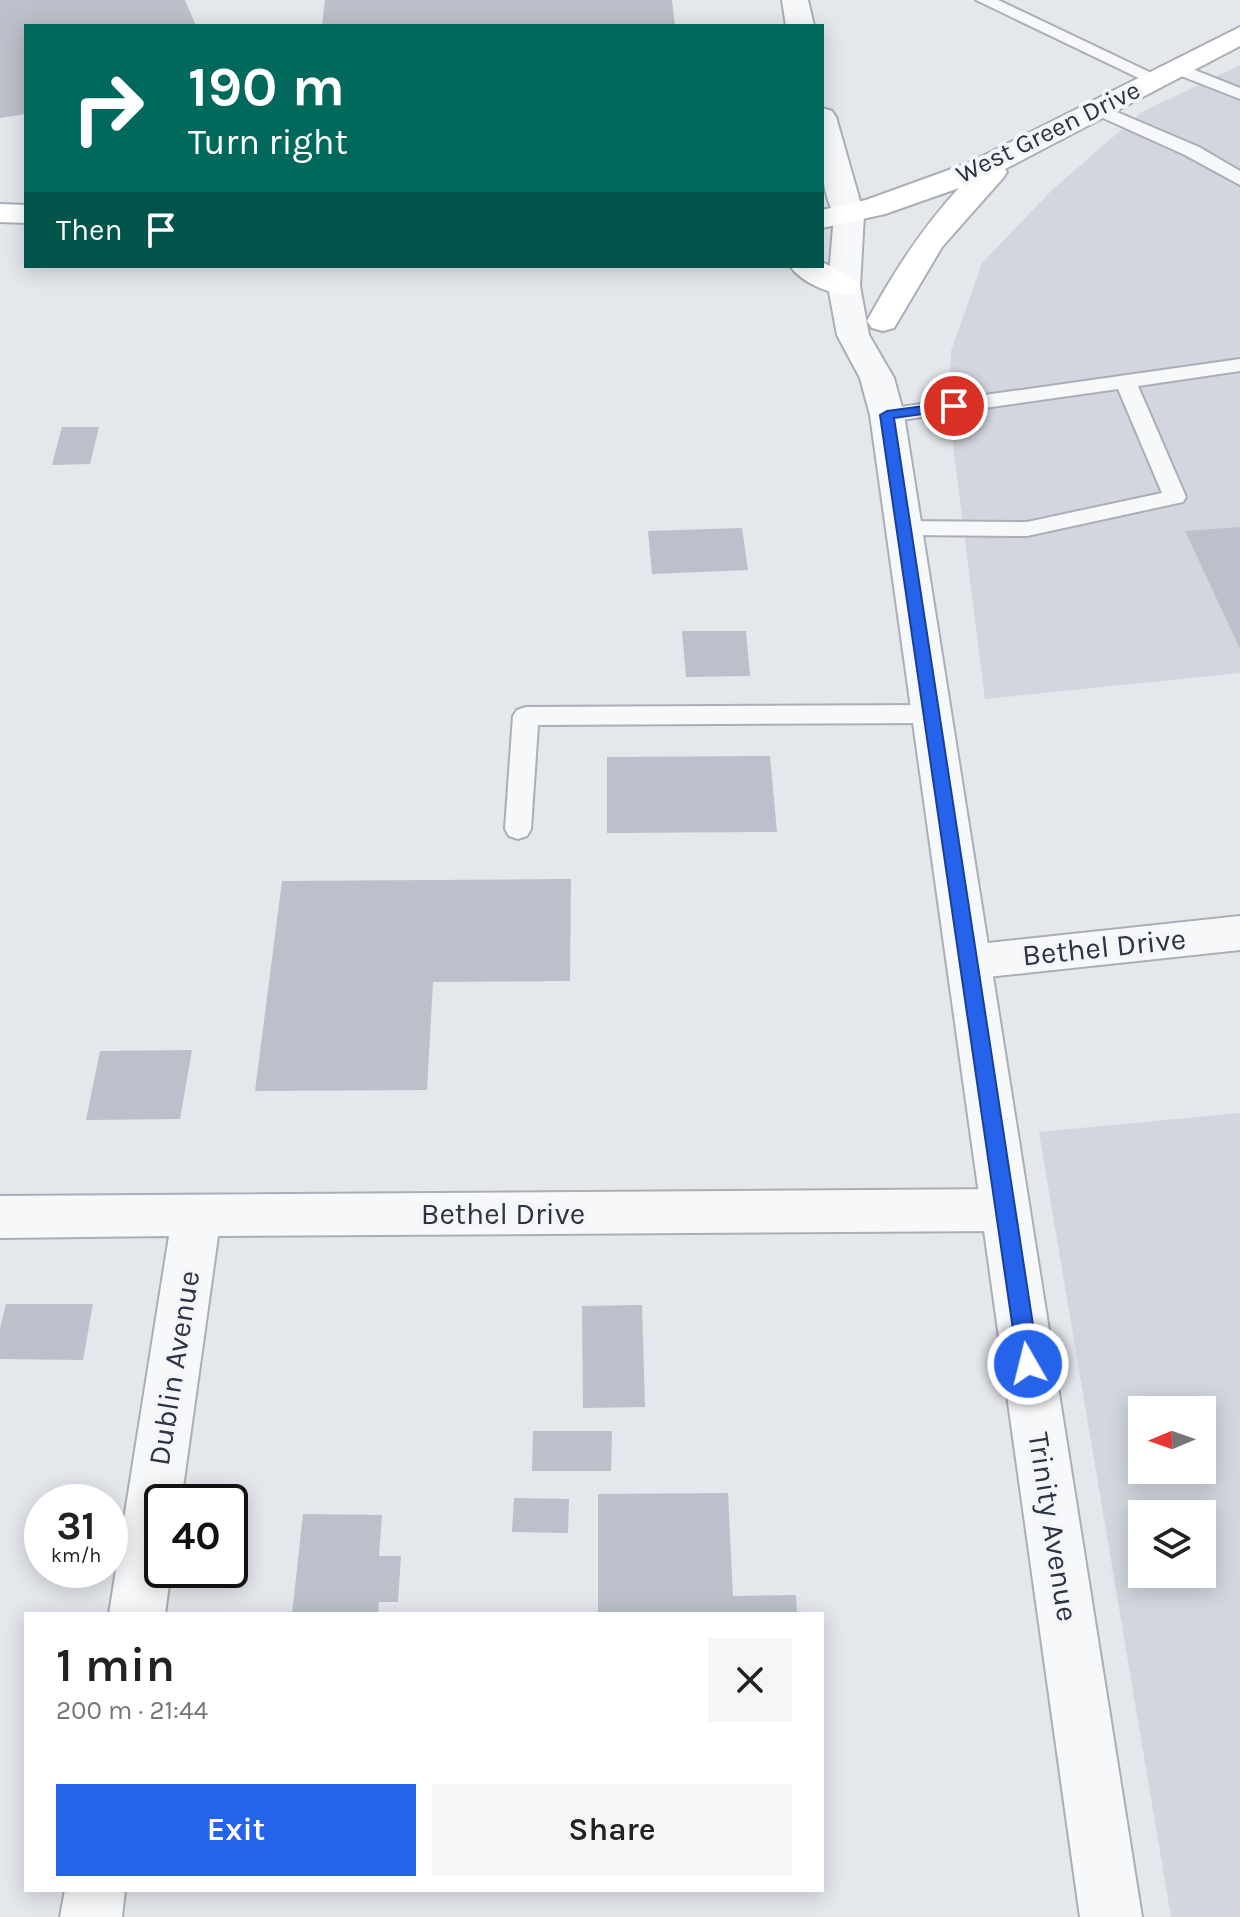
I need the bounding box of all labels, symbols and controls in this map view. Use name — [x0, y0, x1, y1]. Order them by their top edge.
text: 190 m — [188, 54, 345, 119]
icon: right — [56, 56, 160, 160]
street label: West Green Drive — [951, 74, 1145, 190]
text: Turn right — [188, 121, 348, 163]
icon: arrive — [139, 208, 183, 252]
text: Then — [56, 212, 123, 248]
pin — [920, 372, 988, 440]
icon: arrive — [932, 384, 976, 428]
street label: Bethel Drive — [1020, 921, 1188, 973]
street label: Bethel Drive — [421, 1196, 585, 1232]
street label: Dublin Avenue — [141, 1268, 207, 1468]
position arrow — [986, 1322, 1070, 1406]
north arrow — [1128, 1396, 1216, 1484]
map controls — [1128, 1396, 1216, 1588]
street label: Trinity Avenue — [1020, 1430, 1086, 1624]
speed limit sign: 40 — [144, 1484, 248, 1588]
button: layers — [1128, 1500, 1216, 1588]
text: 31 — [56, 1502, 96, 1549]
text: km/h — [51, 1544, 101, 1567]
text: 1 min — [56, 1637, 175, 1693]
button: close — [708, 1638, 792, 1722]
text: 200 m · 21:44 — [56, 1695, 208, 1726]
button: Exit — [56, 1784, 416, 1876]
button: Share — [432, 1784, 792, 1876]

